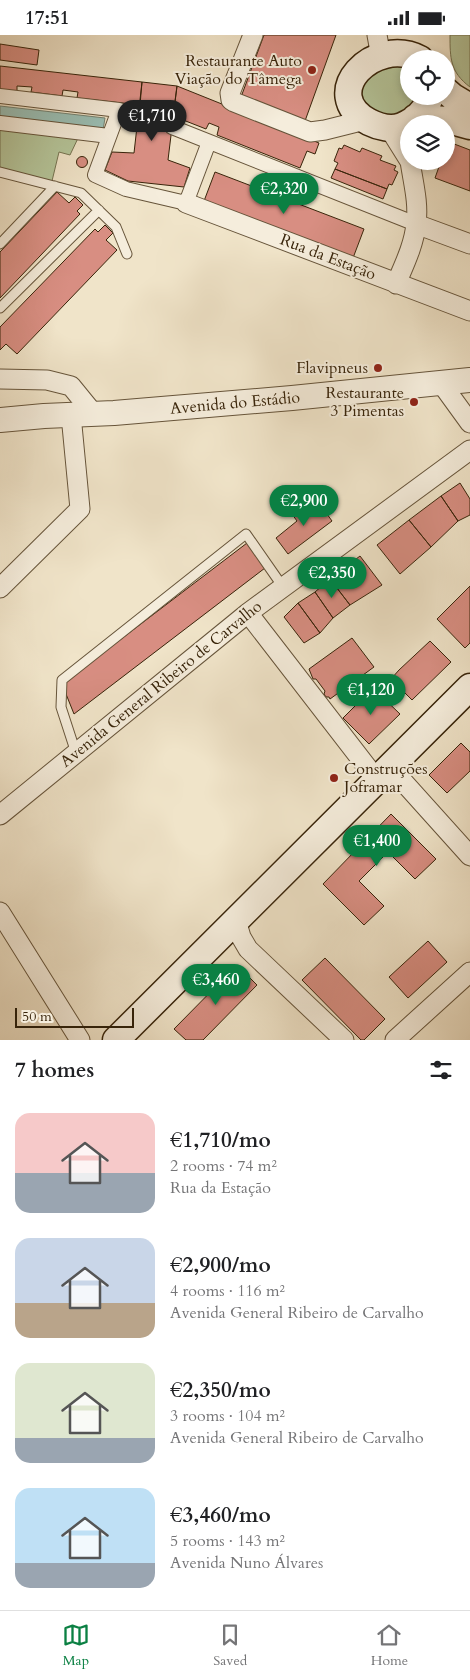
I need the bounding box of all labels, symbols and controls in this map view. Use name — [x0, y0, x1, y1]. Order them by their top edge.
text: 17:51 — [25, 5, 69, 31]
place label: Restaurante Auto Viação do Tâmega — [175, 50, 302, 90]
map controls — [400, 50, 455, 170]
button: locate — [400, 50, 455, 105]
marker: Restaurante Auto Viação do Tâmega — [306, 64, 318, 76]
pin: €1,710 — [111, 99, 193, 142]
text: €1,710 — [129, 105, 176, 127]
button: layers — [400, 115, 455, 170]
pin: €2,320 — [243, 173, 325, 215]
text: €2,320 — [261, 178, 308, 200]
street label: Rua da Estação — [277, 229, 379, 285]
place label: Flavipneus — [296, 357, 368, 379]
marker: Flavipneus — [372, 362, 384, 374]
place label: Restaurante 3 Pimentas — [325, 382, 404, 422]
street label: Avenida do Estádio — [169, 386, 301, 420]
marker: Restaurante 3 Pimentas — [408, 396, 420, 408]
pin: €2,900 — [263, 485, 345, 527]
text: €2,900 — [281, 490, 328, 512]
pin: €2,350 — [291, 557, 373, 599]
text: €2,350 — [309, 562, 356, 584]
street label: Avenida General Ribeiro de Carvalho — [55, 595, 267, 772]
pin: €1,120 — [330, 673, 412, 716]
text: €1,120 — [348, 679, 395, 701]
place label: Construções Joframar — [342, 758, 428, 798]
marker: Construções Joframar — [328, 772, 340, 784]
pin: €1,400 — [336, 825, 418, 867]
text: €1,400 — [354, 830, 401, 852]
pin: €3,460 — [175, 963, 257, 1006]
text: €3,460 — [193, 969, 240, 991]
scale bar — [15, 1005, 134, 1028]
text: 50 m — [22, 1007, 52, 1026]
text: 7 homes — [15, 1056, 94, 1085]
icon: filters — [427, 1056, 455, 1084]
text: €1,710/mo — [170, 1126, 271, 1155]
icon: home — [55, 1133, 115, 1193]
text: 2 rooms · 74 m² — [170, 1155, 277, 1177]
text: Rua da Estação — [170, 1177, 271, 1199]
text: €2,900/mo — [170, 1251, 271, 1280]
icon: home — [55, 1258, 115, 1318]
text: 4 rooms · 116 m² — [170, 1280, 285, 1302]
text: Avenida General Ribeiro de Carvalho — [170, 1302, 424, 1324]
text: €2,350/mo — [170, 1376, 271, 1405]
icon: home — [55, 1383, 115, 1443]
text: 3 rooms · 104 m² — [170, 1405, 285, 1427]
text: Avenida General Ribeiro de Carvalho — [170, 1427, 424, 1449]
text: €3,460/mo — [170, 1501, 271, 1530]
icon: home — [55, 1508, 115, 1568]
text: 5 rooms · 143 m² — [170, 1530, 285, 1552]
text: Avenida Nuno Álvares — [170, 1552, 323, 1574]
tab: Map — [62, 1621, 90, 1670]
tab: Saved — [213, 1621, 247, 1670]
tab: Home — [371, 1621, 408, 1670]

